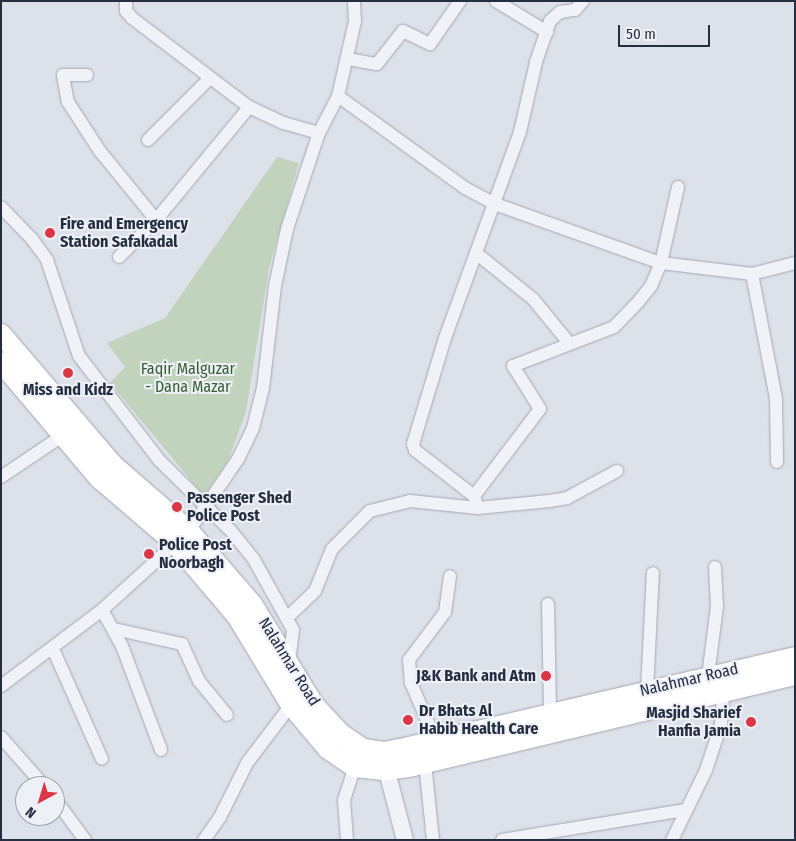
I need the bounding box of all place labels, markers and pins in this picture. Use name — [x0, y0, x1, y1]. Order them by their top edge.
place label: Fire and Emergency Station Safakadal — [60, 214, 188, 252]
marker: Fire and Emergency Station Safakadal — [44, 227, 56, 239]
marker: Miss and Kidz — [62, 367, 74, 379]
place label: Miss and Kidz — [23, 380, 113, 400]
place label: Passenger Shed Police Post — [187, 488, 292, 526]
marker: Passenger Shed Police Post — [171, 501, 183, 513]
place label: Police Post Noorbagh — [159, 535, 232, 573]
marker: Police Post Noorbagh — [143, 548, 155, 560]
place label: J&K Bank and Atm — [416, 666, 536, 686]
marker: J&K Bank and Atm — [540, 670, 552, 682]
place label: Dr Bhats Al Habib Health Care — [419, 701, 538, 739]
place label: Masjid Sharief Hanfia Jamia — [646, 703, 741, 741]
marker: Dr Bhats Al Habib Health Care — [401, 713, 415, 727]
marker: Masjid Sharief Hanfia Jamia — [745, 716, 757, 728]

